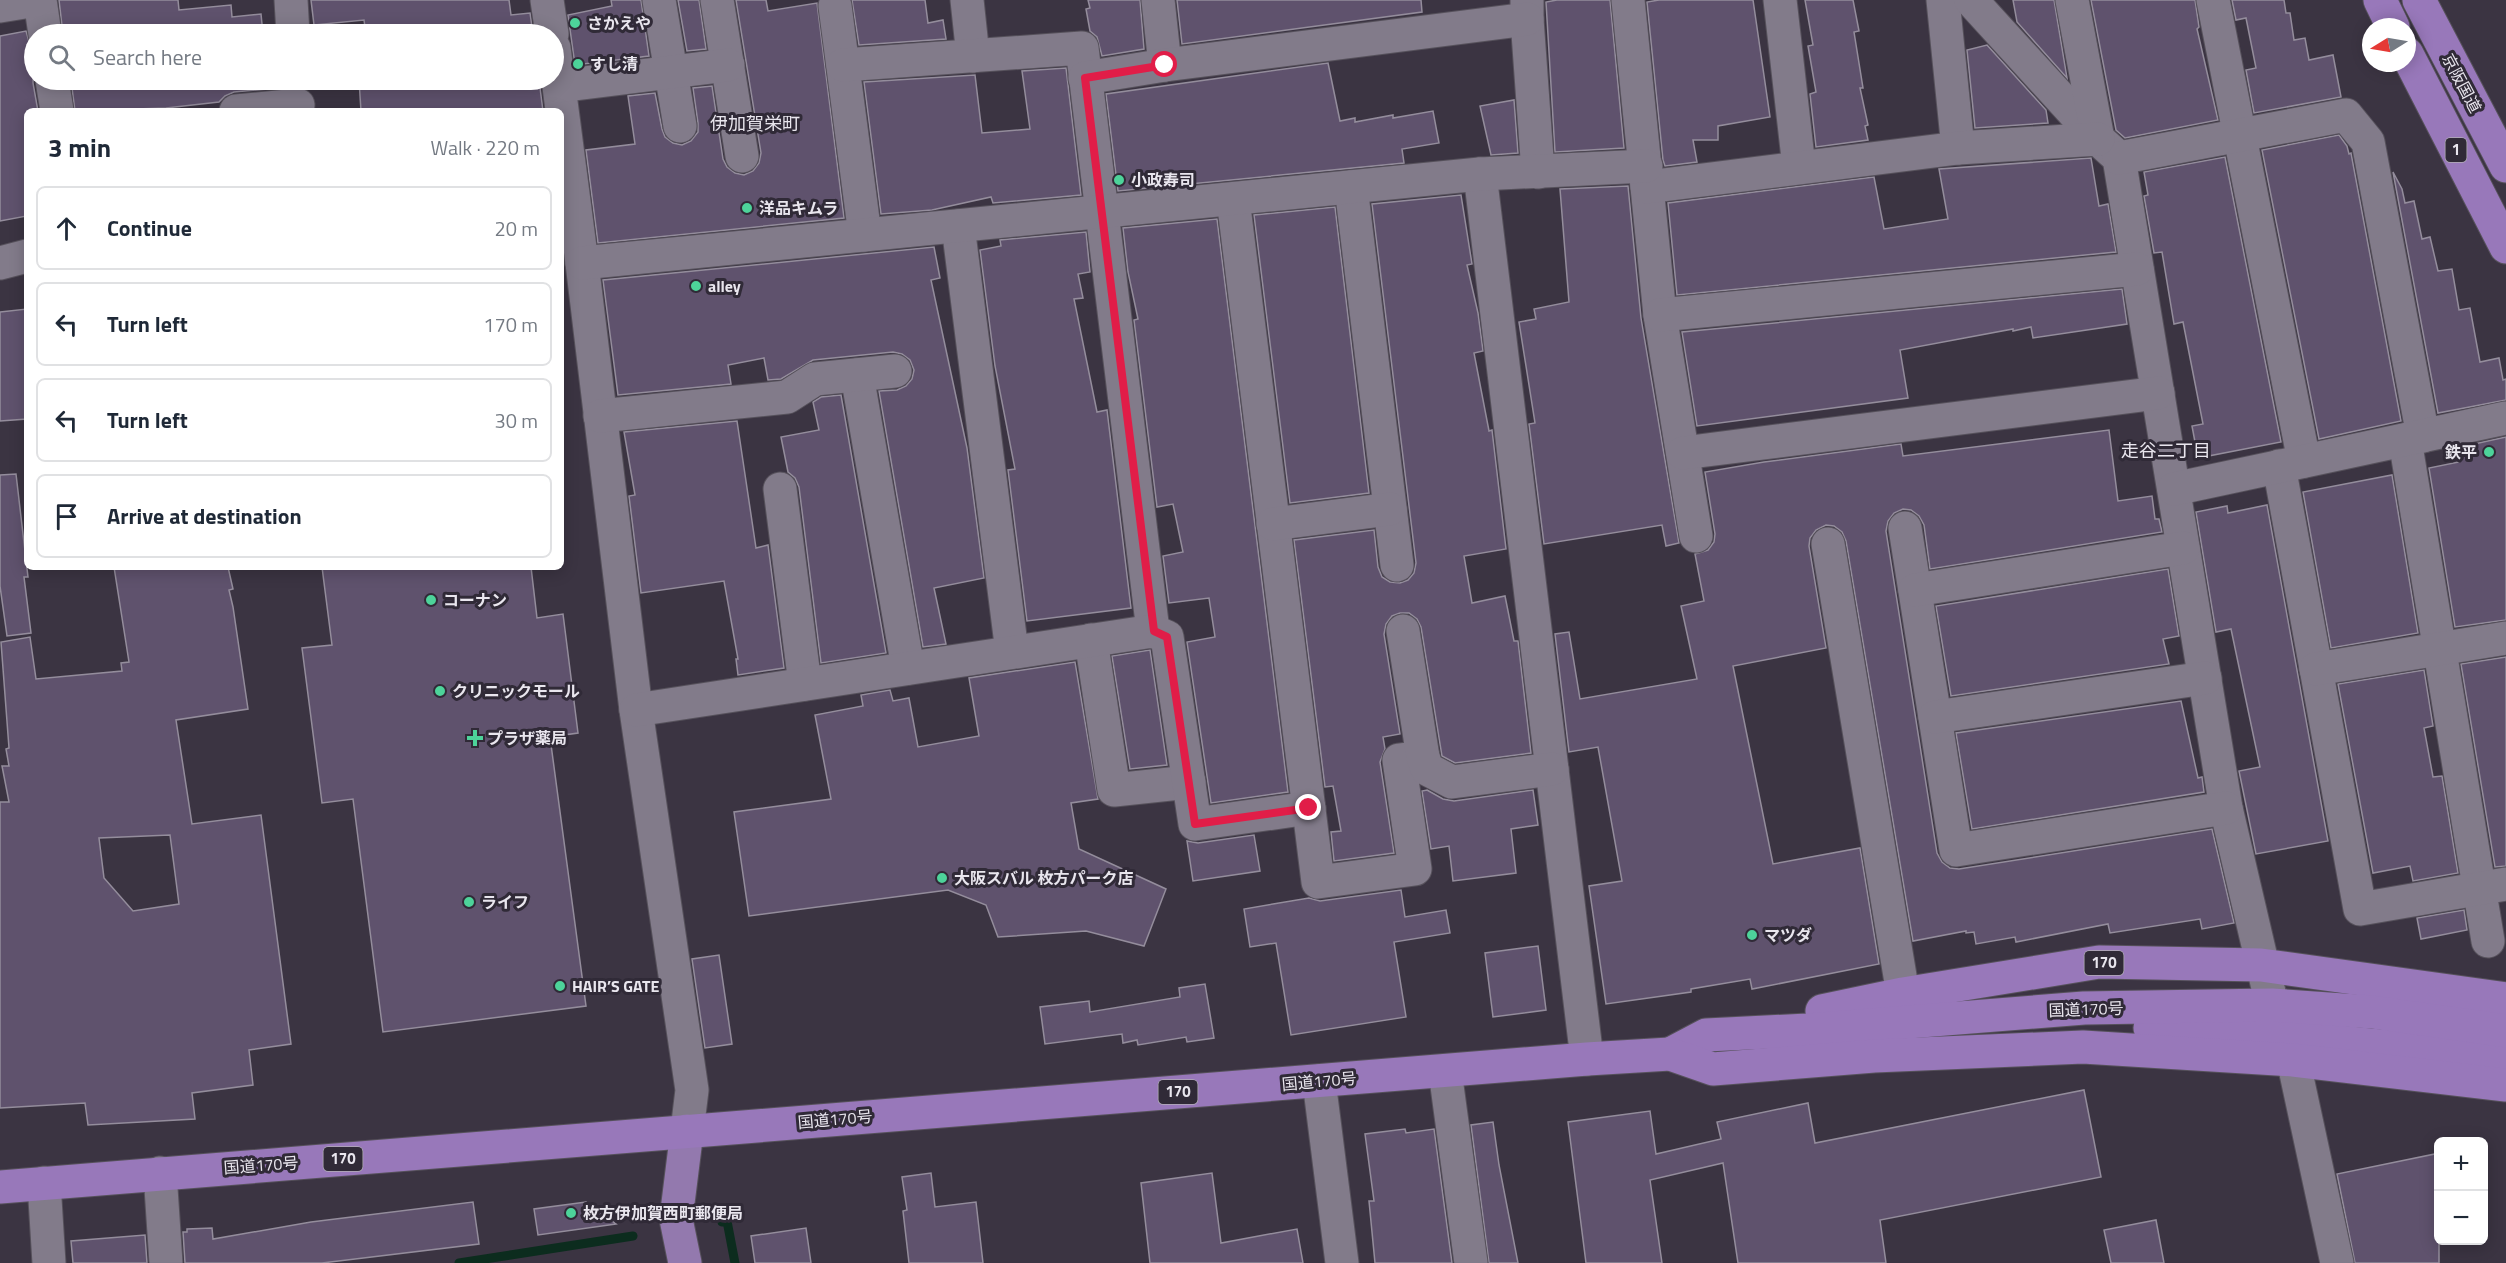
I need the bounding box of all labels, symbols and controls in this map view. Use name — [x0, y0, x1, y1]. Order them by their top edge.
place label: さかえや — [587, 11, 651, 35]
marker: さかえや — [568, 16, 582, 30]
north arrow — [2362, 18, 2416, 72]
search box — [24, 24, 564, 90]
text: Search here — [93, 40, 202, 74]
icon: search — [45, 41, 78, 74]
street label: 京阪国道 — [2436, 49, 2488, 117]
route start — [1151, 51, 1177, 77]
place label: すし清 — [590, 52, 638, 76]
marker: すし清 — [571, 57, 585, 71]
district label: 伊加賀栄町 — [710, 110, 800, 137]
text: 3 min — [48, 128, 111, 167]
text: Walk · 220 m — [431, 132, 540, 163]
road number: 1 — [2446, 138, 2466, 162]
place label: 小政寿司 — [1131, 168, 1195, 192]
marker: 小政寿司 — [1112, 173, 1126, 187]
place label: 洋品キムラ — [759, 196, 838, 220]
marker: 洋品キムラ — [740, 201, 754, 215]
text: Continue — [107, 211, 192, 245]
icon: ahead — [50, 212, 83, 245]
text: 20 m — [494, 213, 538, 244]
place label: alley — [708, 274, 741, 298]
marker: alley — [689, 279, 703, 293]
text: Turn left — [107, 307, 188, 341]
icon: left — [50, 308, 83, 341]
text: 170 m — [483, 309, 538, 340]
text: Turn left — [107, 403, 188, 437]
icon: left — [50, 404, 83, 437]
text: 30 m — [494, 405, 538, 436]
district label: 走谷二丁目 — [2121, 437, 2211, 464]
place label: 鉄平 — [2445, 440, 2477, 464]
marker: 鉄平 — [2482, 445, 2496, 459]
text: Arrive at destination — [107, 499, 302, 533]
icon: arrive — [50, 500, 83, 533]
place label: コーナン — [443, 588, 507, 612]
marker: コーナン — [424, 593, 438, 607]
place label: クリニックモール — [452, 679, 580, 703]
marker: クリニックモール — [433, 684, 447, 698]
place label: プラザ薬局 — [487, 726, 567, 750]
marker: プラザ薬局 — [468, 731, 482, 745]
route end — [1295, 794, 1321, 820]
place label: 大阪スバル 枚方パーク店 — [954, 866, 1134, 890]
marker: 大阪スバル 枚方パーク店 — [935, 871, 949, 885]
place label: ライフ — [481, 890, 529, 914]
marker: ライフ — [462, 895, 476, 909]
place label: マツダ — [1764, 923, 1812, 947]
marker: マツダ — [1745, 928, 1759, 942]
road number: 170 — [2084, 951, 2124, 975]
place label: HAIR’S GATE — [572, 974, 659, 998]
marker: HAIR’S GATE — [553, 979, 567, 993]
street label: 国道170号 — [2048, 996, 2124, 1022]
street label: 国道170号 — [1281, 1066, 1357, 1096]
road number: 170 — [1158, 1080, 1198, 1104]
street label: 国道170号 — [797, 1104, 873, 1134]
map controls — [2434, 1137, 2488, 1245]
button: + — [2434, 1137, 2488, 1191]
road number: 170 — [324, 1147, 362, 1171]
street label: 国道170号 — [223, 1150, 299, 1180]
button: − — [2434, 1191, 2488, 1245]
place label: 枚方伊加賀西町郵便局 — [583, 1201, 743, 1225]
marker: 枚方伊加賀西町郵便局 — [564, 1206, 578, 1220]

